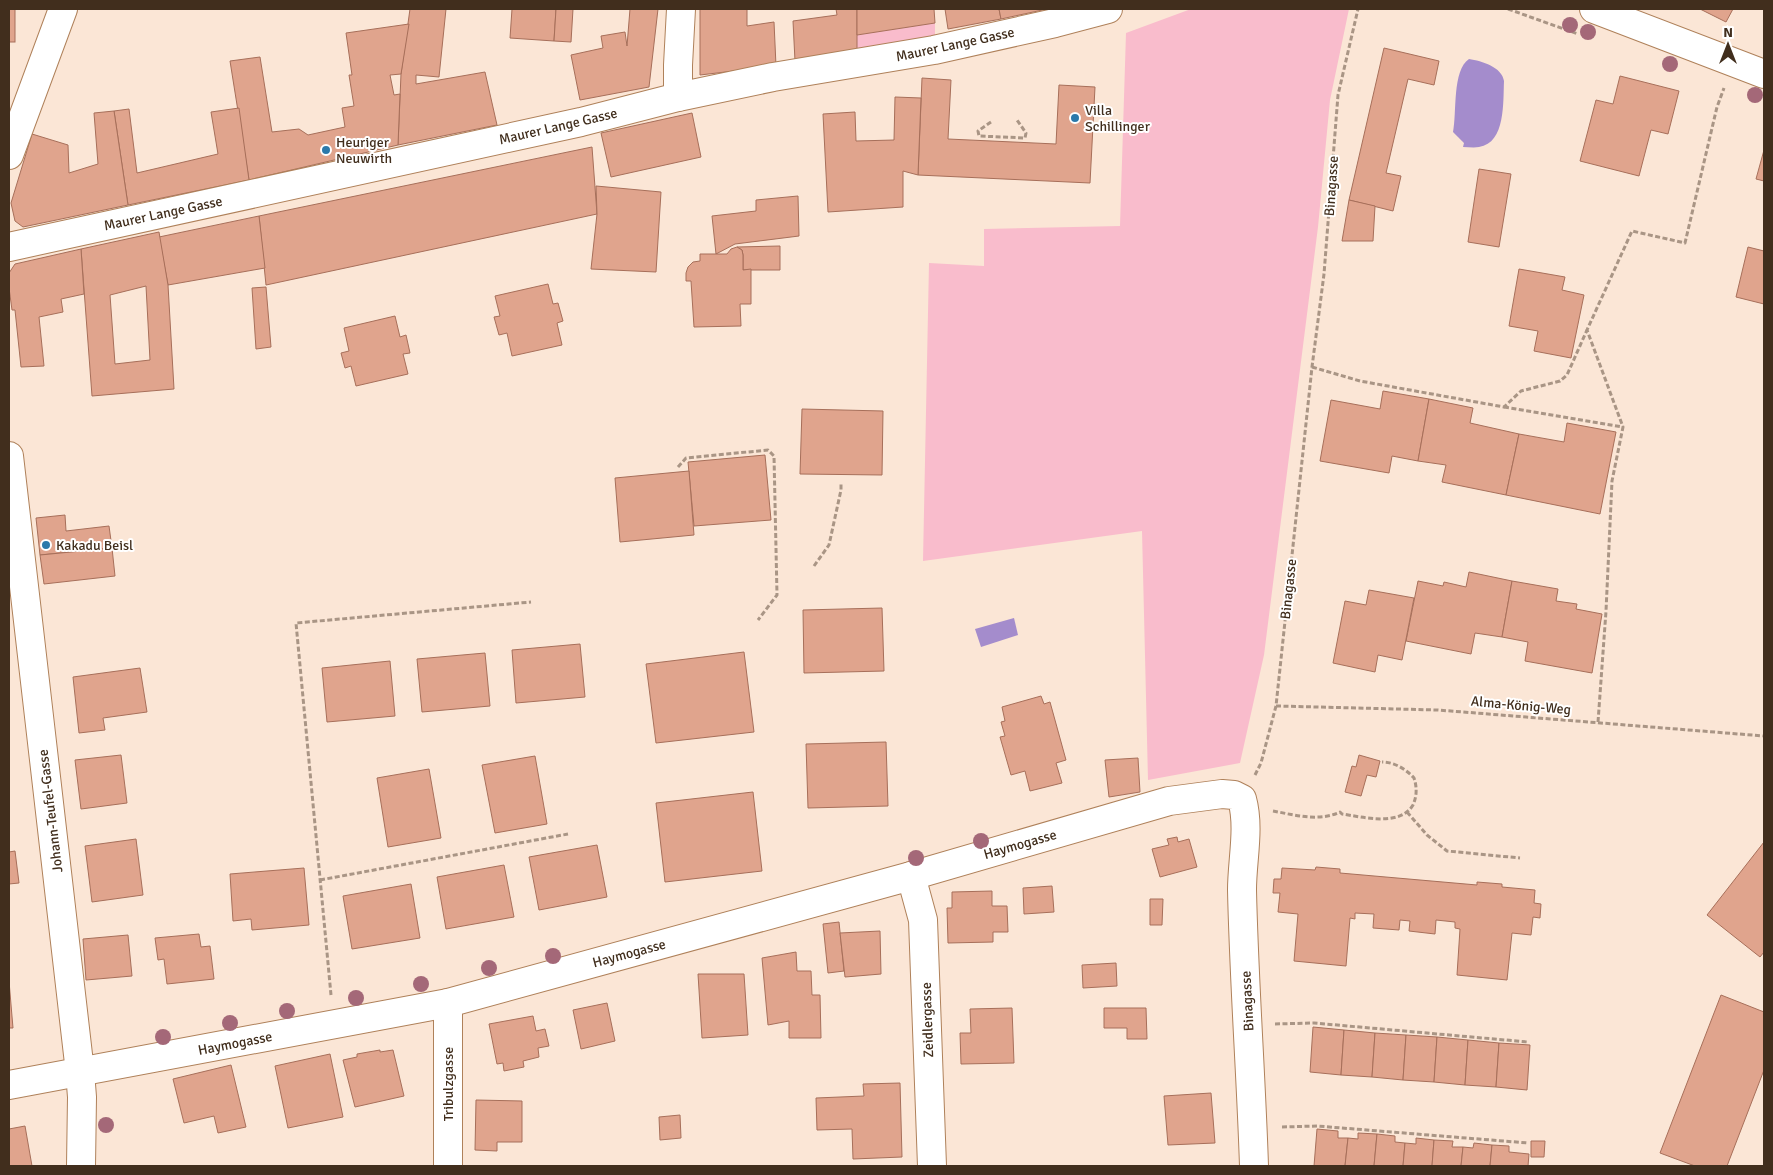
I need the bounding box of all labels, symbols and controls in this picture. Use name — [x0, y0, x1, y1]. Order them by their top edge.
north arrow — [1703, 20, 1753, 70]
street label: Maurer Lange Gasse — [894, 24, 1016, 65]
text: N — [1723, 24, 1733, 41]
place label: Villa Schillinger — [1085, 102, 1151, 135]
street label: Maurer Lange Gasse — [497, 105, 619, 148]
marker: Villa Schillinger — [1069, 112, 1081, 124]
place label: Heuriger Neuwirth — [336, 134, 392, 167]
marker: Heuriger Neuwirth — [320, 144, 332, 156]
street label: Binagasse — [1321, 155, 1342, 217]
street label: Maurer Lange Gasse — [102, 193, 224, 234]
place label: Kakadu Beisl — [56, 537, 133, 554]
marker: Kakadu Beisl — [40, 539, 52, 551]
street label: Binagasse — [1277, 558, 1300, 620]
street label: Alma-König-Weg — [1470, 693, 1572, 718]
street label: Johann-Teufel-Gasse — [35, 748, 66, 873]
street label: Haymogasse — [982, 826, 1059, 863]
street label: Haymogasse — [591, 936, 668, 971]
street label: Binagasse — [1237, 970, 1258, 1032]
street label: Zeidlergasse — [918, 982, 937, 1058]
street label: Haymogasse — [197, 1028, 274, 1059]
street label: Tribulzgasse — [440, 1047, 457, 1121]

